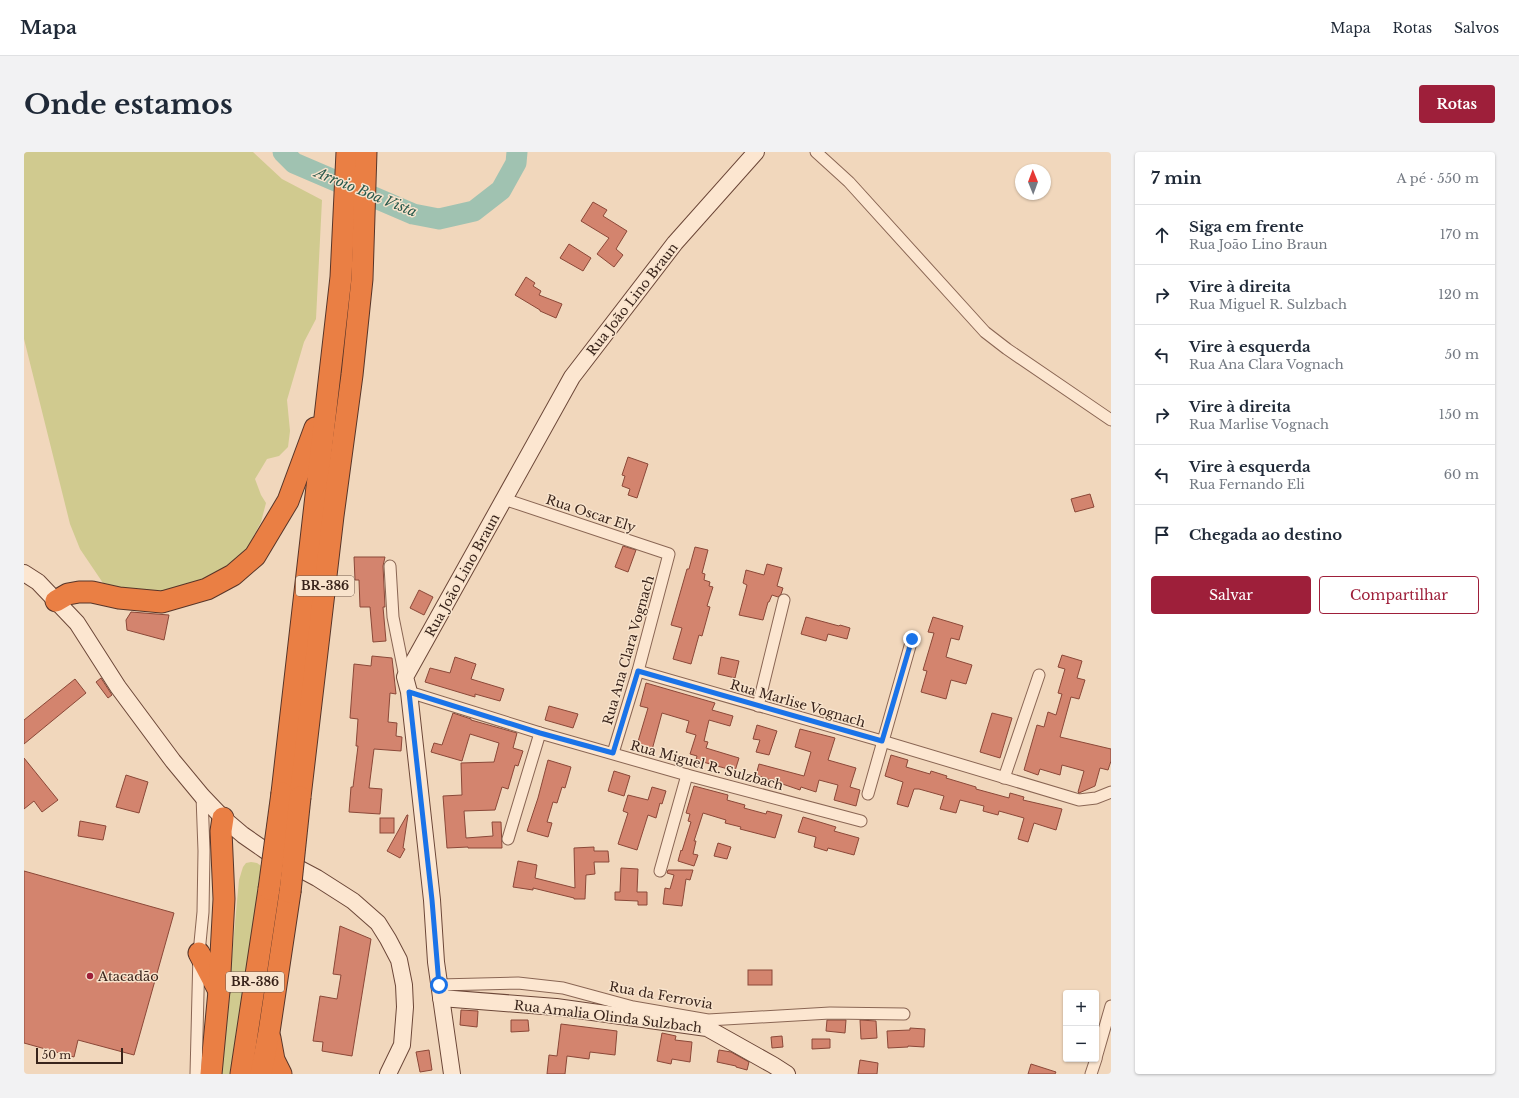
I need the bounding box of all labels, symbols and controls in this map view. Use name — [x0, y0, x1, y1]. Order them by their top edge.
text: Mapa — [20, 16, 77, 39]
text: Mapa — [1330, 19, 1371, 37]
text: Rotas — [1393, 19, 1432, 37]
text: Salvos — [1454, 19, 1499, 37]
button: Rotas — [1419, 85, 1495, 123]
text: Onde estamos — [24, 87, 233, 122]
water label: Arroio Boa Vista — [310, 163, 420, 221]
north arrow — [1015, 164, 1051, 200]
text: 7 min — [1151, 168, 1202, 189]
text: A pé · 550 m — [1397, 170, 1479, 187]
text: Siga em frente — [1189, 217, 1304, 236]
icon: ahead — [1151, 224, 1173, 246]
text: 170 m — [1440, 226, 1479, 243]
text: Rua João Lino Braun — [1189, 236, 1328, 253]
street label: Rua João Lino Braun — [583, 239, 682, 359]
text: Vire à direita — [1189, 277, 1291, 296]
icon: right — [1151, 284, 1173, 306]
text: 120 m — [1438, 286, 1479, 303]
text: Rua Miguel R. Sulzbach — [1189, 296, 1347, 313]
text: Vire à esquerda — [1189, 337, 1311, 356]
icon: left — [1151, 344, 1173, 366]
text: 50 m — [1445, 346, 1479, 363]
text: Rua Ana Clara Vognach — [1189, 356, 1344, 373]
text: Vire à direita — [1189, 397, 1291, 416]
icon: right — [1151, 404, 1173, 426]
text: 150 m — [1439, 406, 1479, 423]
text: Rua Marlise Vognach — [1189, 416, 1329, 433]
text: Vire à esquerda — [1189, 457, 1311, 476]
icon: left — [1151, 464, 1173, 486]
text: 60 m — [1444, 466, 1479, 483]
text: Rua Fernando Eli — [1189, 476, 1305, 493]
street label: Rua Oscar Ely — [544, 491, 639, 536]
street label: Rua João Lino Braun — [421, 510, 503, 640]
icon: arrive — [1151, 524, 1173, 546]
text: Chegada ao destino — [1189, 525, 1342, 544]
street label: Rua Ana Clara Vognach — [599, 573, 658, 727]
road number: BR-386 — [296, 576, 354, 596]
button: Salvar — [1151, 576, 1311, 614]
button: Compartilhar — [1319, 576, 1479, 614]
route end — [903, 630, 921, 648]
street label: Rua Marlise Vognach — [728, 676, 868, 731]
street label: Rua Miguel R. Sulzbach — [628, 737, 785, 794]
place label: Atacadão — [97, 968, 159, 985]
marker: Atacadão — [85, 971, 95, 981]
road number: BR-386 — [226, 972, 284, 992]
route start — [430, 976, 448, 994]
street label: Rua da Ferrovia — [608, 978, 715, 1013]
map controls — [1063, 990, 1099, 1062]
button: + — [1063, 990, 1099, 1026]
street label: Rua Amalia Olinda Sulzbach — [513, 997, 703, 1036]
button: − — [1063, 1026, 1099, 1062]
scale bar — [36, 1046, 123, 1065]
text: 50 m — [42, 1048, 71, 1062]

